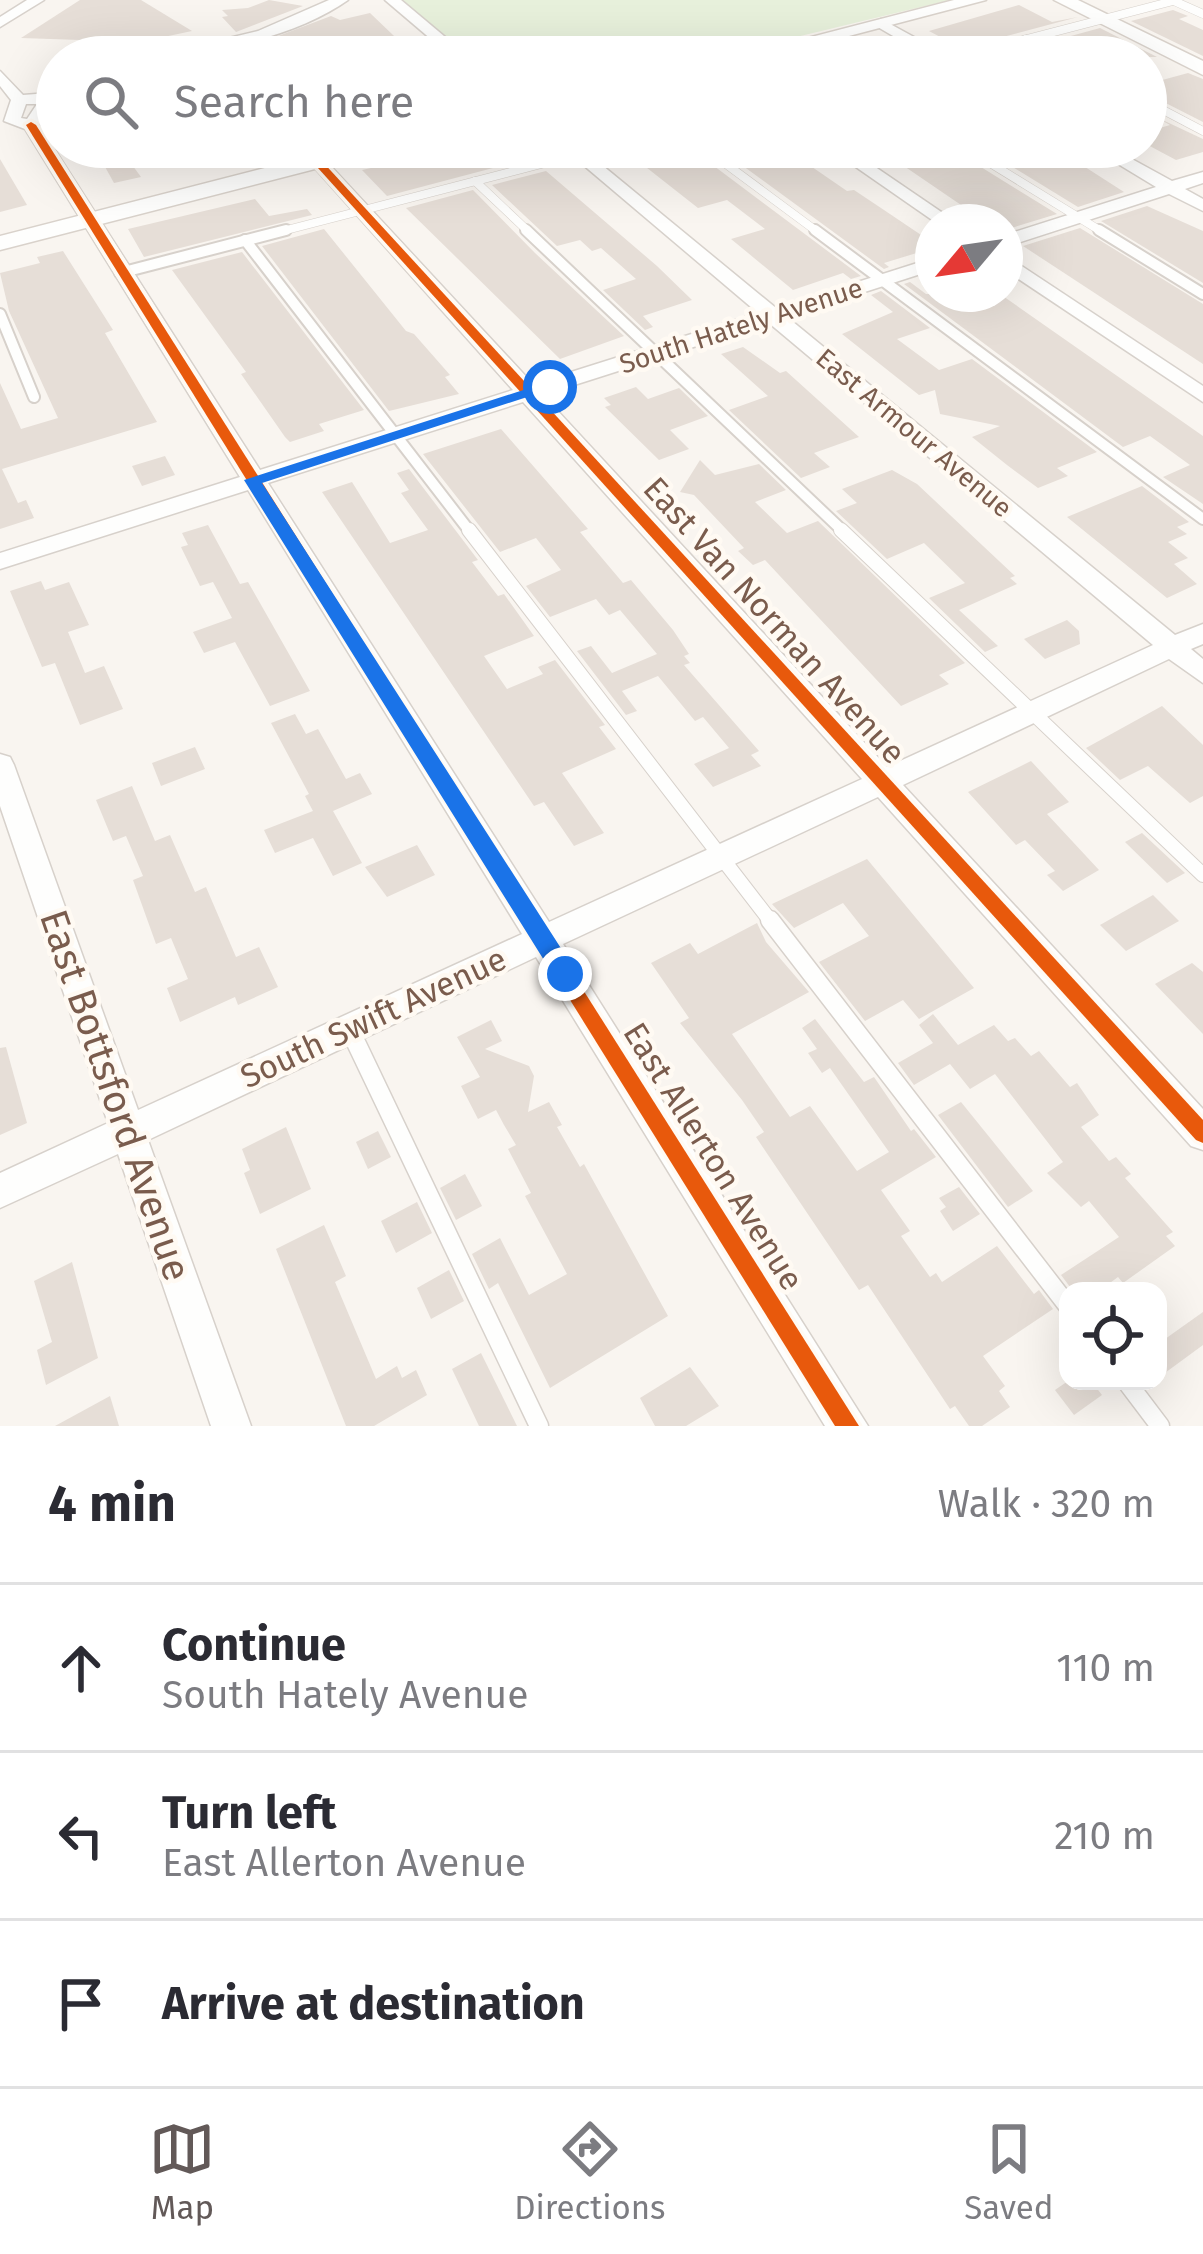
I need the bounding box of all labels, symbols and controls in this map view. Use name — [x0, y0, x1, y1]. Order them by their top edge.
search box — [36, 36, 1167, 168]
icon: search — [78, 69, 144, 135]
text: Search here — [174, 75, 414, 129]
north arrow — [915, 204, 1023, 312]
street label: South Hately Avenue — [615, 272, 867, 380]
street label: East Armour Avenue — [810, 342, 1018, 524]
route start — [523, 360, 577, 414]
street label: East Van Norman Avenue — [635, 469, 914, 772]
street label: East Bottsford Avenue — [30, 904, 200, 1287]
street label: South Swift Avenue — [234, 939, 513, 1097]
route end — [538, 947, 592, 1001]
street label: East Allerton Avenue — [615, 1015, 812, 1298]
map controls — [1059, 1282, 1167, 1390]
button: locate — [1059, 1282, 1167, 1390]
text: 4 min — [48, 1473, 176, 1535]
text: Walk · 320 m — [938, 1481, 1155, 1527]
text: Continue — [162, 1618, 346, 1672]
icon: ahead — [48, 1635, 114, 1701]
text: 110 m — [1056, 1645, 1155, 1691]
text: South Hately Avenue — [162, 1672, 528, 1718]
text: Turn left — [162, 1786, 336, 1840]
icon: left — [48, 1803, 114, 1869]
text: 210 m — [1054, 1813, 1155, 1859]
text: East Allerton Avenue — [162, 1840, 526, 1886]
icon: arrive — [48, 1971, 114, 2037]
text: Arrive at destination — [162, 1977, 585, 2031]
tab: Map — [149, 2116, 215, 2228]
tab: Directions — [514, 2116, 666, 2228]
tab: Saved — [964, 2116, 1054, 2228]

